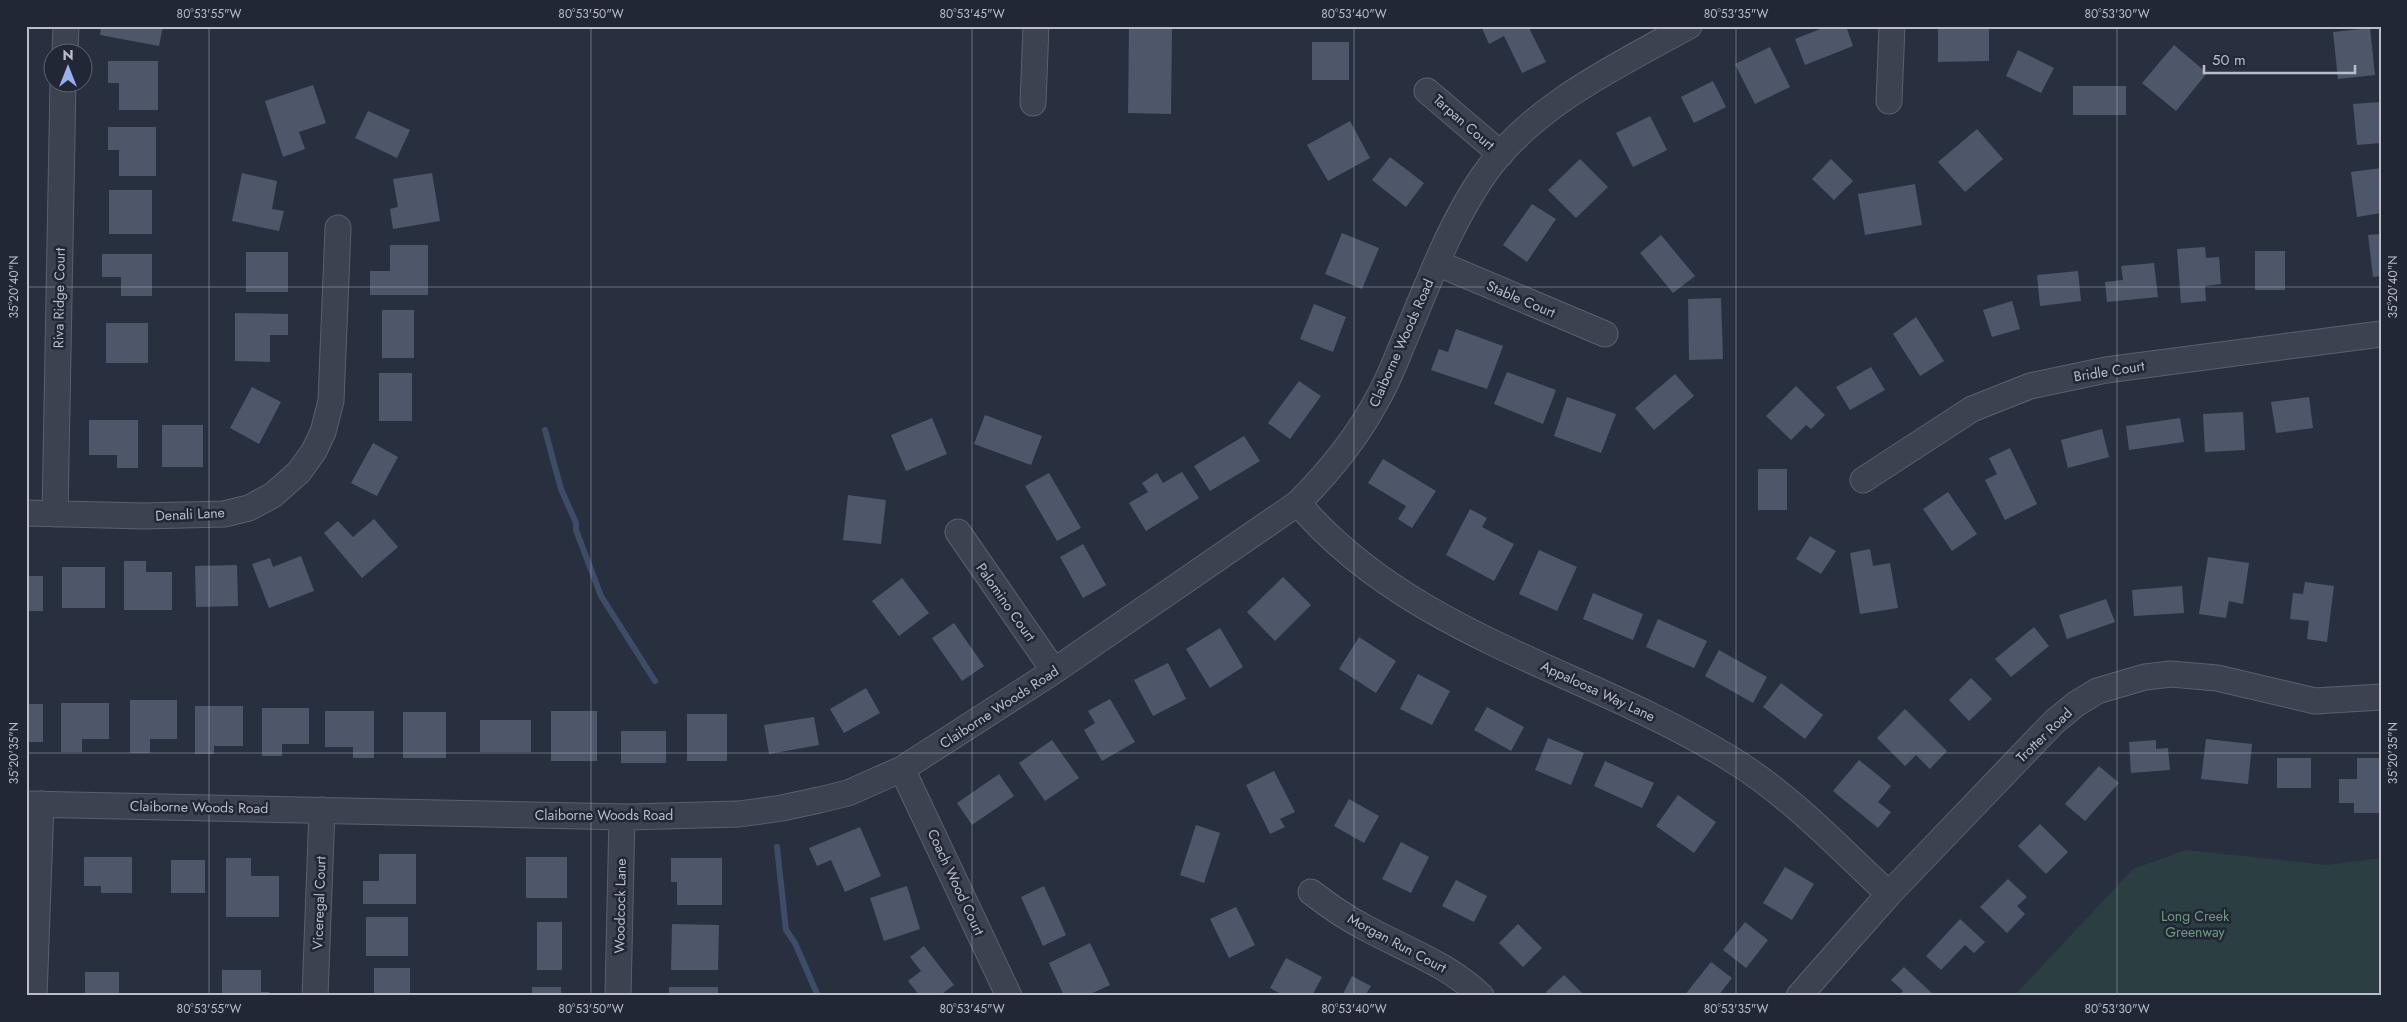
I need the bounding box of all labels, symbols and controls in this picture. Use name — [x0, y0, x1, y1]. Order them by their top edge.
text: 80°53'55"W — [177, 5, 242, 23]
text: 80°53'50"W — [558, 5, 624, 23]
text: 80°53'45"W — [939, 5, 1005, 23]
text: 80°53'40"W — [1321, 5, 1387, 23]
text: 80°53'35"W — [1704, 5, 1768, 23]
text: 80°53'30"W — [2084, 5, 2150, 23]
north arrow — [42, 42, 92, 92]
scale bar — [2204, 42, 2356, 74]
text: N — [62, 45, 74, 65]
text: 50 m — [2212, 49, 2246, 71]
street label: Tarpan Court — [1429, 90, 1500, 155]
street label: Riva Ridge Court — [48, 247, 70, 348]
text: 35°20'40"N — [5, 255, 23, 319]
text: 35°20'40"N — [2384, 255, 2402, 319]
street label: Claiborne Woods Road — [1364, 276, 1438, 410]
street label: Stable Court — [1483, 276, 1559, 323]
street label: Bridle Court — [2072, 355, 2147, 386]
street label: Denali Lane — [155, 502, 225, 526]
street label: Palomino Court — [972, 559, 1041, 646]
street label: Appaloosa Way Lane — [1538, 656, 1658, 726]
street label: Claiborne Woods Road — [936, 661, 1062, 753]
street label: Trotter Road — [2012, 703, 2076, 767]
text: 35°20'35"N — [5, 722, 23, 784]
text: 35°20'35"N — [2384, 722, 2402, 784]
street label: Claiborne Woods Road — [130, 796, 268, 818]
street label: Claiborne Woods Road — [535, 805, 673, 825]
street label: Coach Wood Court — [923, 826, 990, 939]
street label: Viceregal Court — [307, 855, 331, 950]
street label: Woodcock Lane — [609, 858, 631, 954]
park label: Long Creek Greenway — [2161, 906, 2230, 942]
street label: Morgan Run Court — [1344, 909, 1451, 978]
text: 80°53'55"W — [177, 1000, 242, 1018]
text: 80°53'50"W — [558, 1000, 624, 1018]
text: 80°53'45"W — [939, 1000, 1005, 1018]
text: 80°53'40"W — [1321, 1000, 1387, 1018]
text: 80°53'35"W — [1704, 1000, 1768, 1018]
text: 80°53'30"W — [2084, 1000, 2150, 1018]

